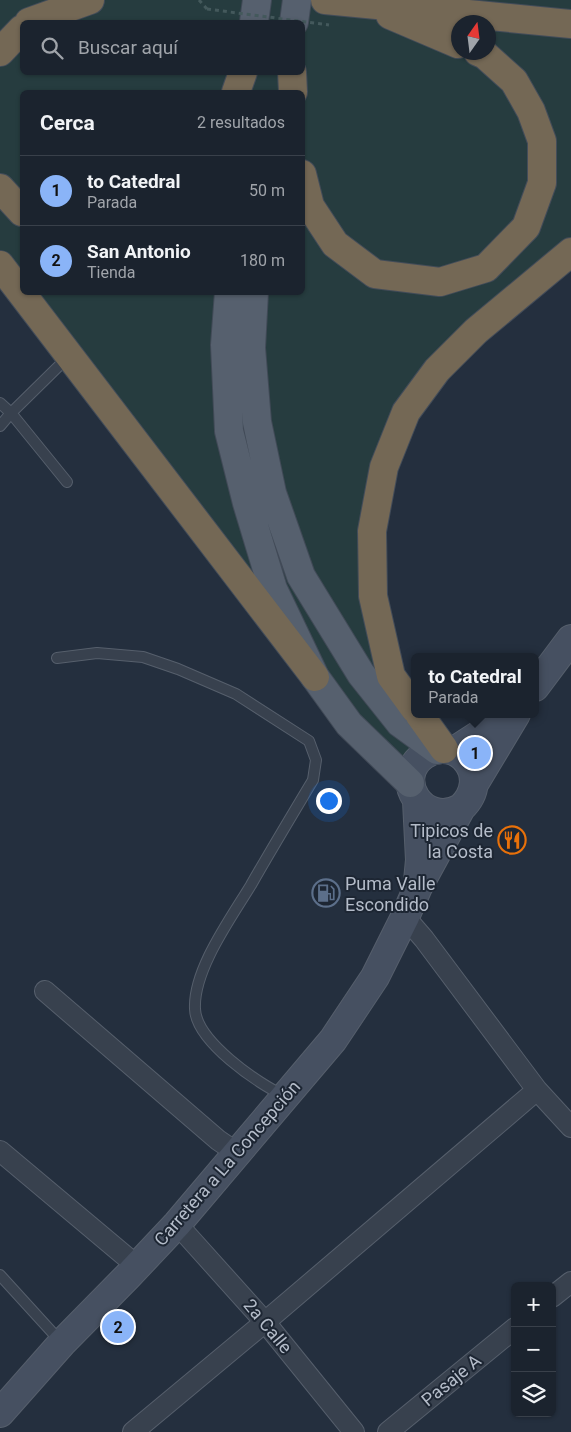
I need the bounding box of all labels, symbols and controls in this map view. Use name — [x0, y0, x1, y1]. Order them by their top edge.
north arrow — [451, 15, 496, 60]
search box — [20, 20, 305, 75]
icon: search — [38, 34, 66, 62]
text: Buscar aquí — [78, 36, 178, 59]
text: Cerca — [40, 111, 95, 135]
text: 2 resultados — [197, 113, 285, 132]
text: to Catedral — [87, 170, 180, 193]
text: 1 — [51, 181, 61, 200]
text: 50 m — [249, 181, 285, 200]
text: Parada — [87, 193, 137, 212]
text: San Antonio — [87, 240, 191, 263]
text: 2 — [51, 251, 61, 270]
text: 180 m — [240, 251, 285, 270]
text: Tienda — [87, 263, 135, 282]
popup — [411, 653, 539, 718]
text: to Catedral — [428, 665, 522, 688]
text: Parada — [428, 688, 479, 707]
pin: 1 — [459, 734, 491, 772]
your location — [316, 788, 342, 814]
place label: Tipicos de la Costa — [410, 820, 493, 862]
restaurant icon: Tipicos de la Costa — [497, 825, 527, 855]
place label: Puma Valle Escondido — [345, 873, 435, 915]
fuel station icon: Puma Valle Escondido — [311, 878, 341, 908]
street label: Carretera a La Concepción — [150, 1076, 304, 1250]
map controls — [511, 1282, 556, 1417]
button: + — [511, 1282, 556, 1327]
street label: 2a Calle — [239, 1295, 297, 1357]
pin: 2 — [102, 1308, 134, 1346]
button: − — [511, 1327, 556, 1372]
street label: Pasaje A — [417, 1350, 485, 1410]
button: layers — [511, 1372, 556, 1417]

